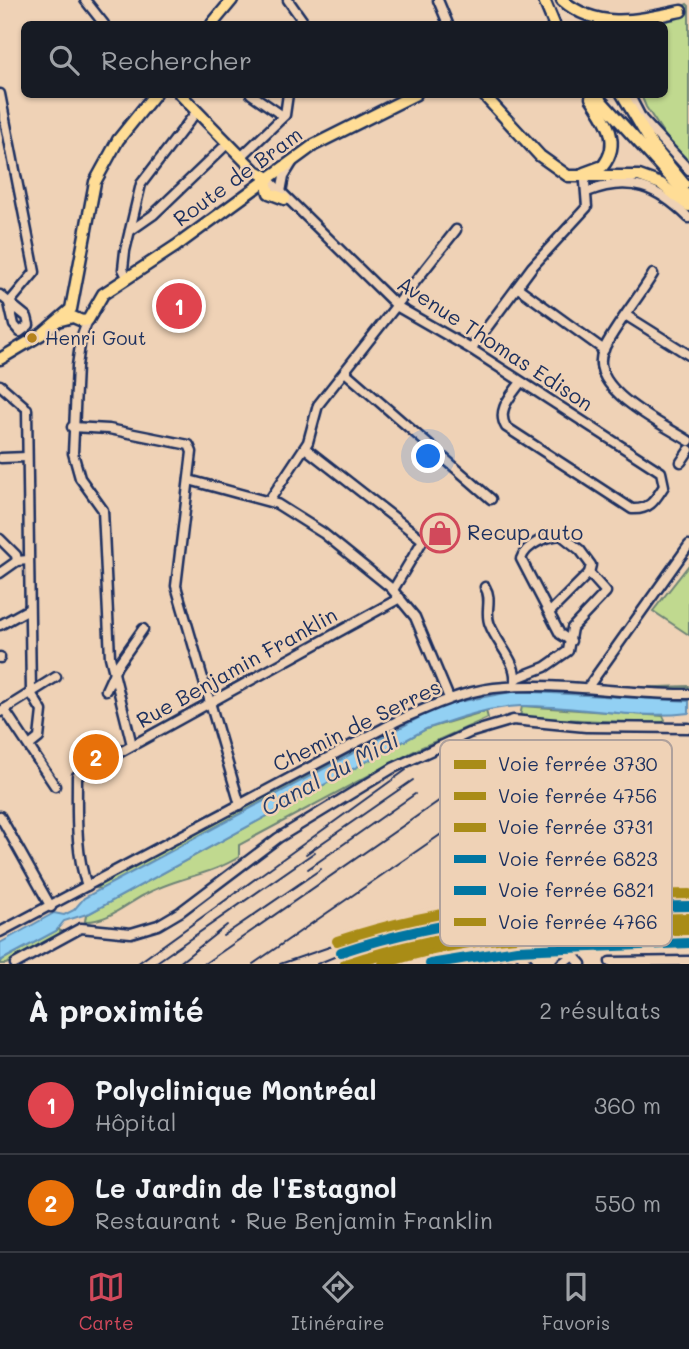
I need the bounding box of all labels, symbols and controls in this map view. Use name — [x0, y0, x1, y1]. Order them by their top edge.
search box — [21, 21, 668, 98]
icon: search — [45, 41, 83, 79]
text: Rechercher — [101, 43, 252, 77]
street label: Route de Bram — [167, 120, 307, 232]
street label: Avenue Thomas Edison — [393, 269, 599, 416]
pin: 1 — [156, 280, 202, 332]
place label: Henri Gout — [45, 325, 146, 350]
marker: Henri Gout — [25, 331, 39, 345]
your location — [411, 439, 445, 473]
shop icon: Recup auto — [419, 512, 461, 554]
place label: Recup auto — [467, 518, 583, 545]
street label: Rue Benjamin Franklin — [131, 600, 341, 733]
street label: Chemin de Serres — [268, 672, 445, 777]
water label: Canal du Midi — [255, 724, 404, 822]
pin: 2 — [73, 731, 119, 783]
legend — [440, 740, 672, 946]
text: Voie ferrée 3730 — [498, 751, 658, 776]
text: Voie ferrée 4756 — [498, 783, 657, 808]
text: Voie ferrée 3731 — [498, 814, 654, 839]
text: Voie ferrée 6823 — [498, 846, 658, 871]
text: Voie ferrée 6821 — [498, 877, 655, 902]
text: Voie ferrée 4766 — [498, 909, 658, 934]
text: À proximité — [28, 990, 204, 1030]
text: 2 résultats — [539, 995, 661, 1025]
text: Polyclinique Montréal — [95, 1073, 377, 1107]
text: 1 — [46, 1090, 56, 1120]
text: 360 m — [594, 1090, 661, 1120]
text: Hôpital — [95, 1107, 177, 1137]
text: Le Jardin de l'Estagnol — [95, 1171, 397, 1205]
text: 2 — [45, 1188, 57, 1218]
text: 550 m — [594, 1188, 661, 1218]
text: Restaurant · Rue Benjamin Franklin — [95, 1205, 493, 1235]
tab: Carte — [79, 1268, 134, 1335]
tab: Itinéraire — [291, 1268, 384, 1335]
tab: Favoris — [542, 1268, 610, 1335]

